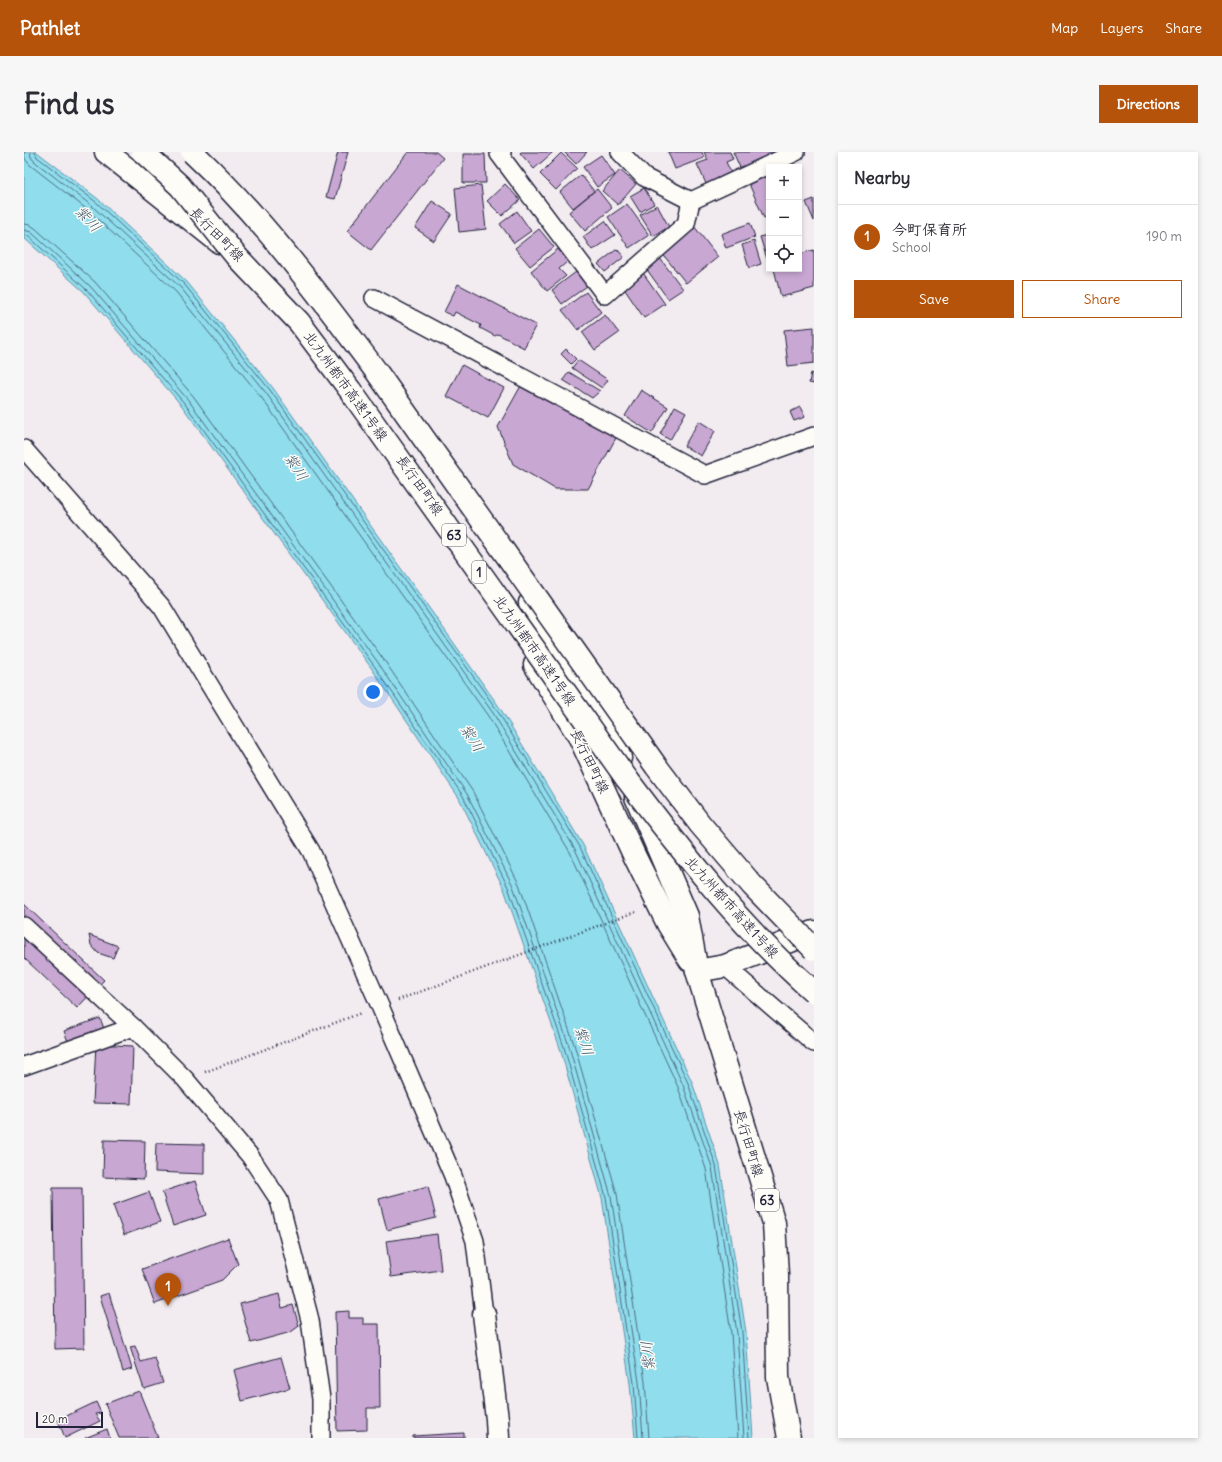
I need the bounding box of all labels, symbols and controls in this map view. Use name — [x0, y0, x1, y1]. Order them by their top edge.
text: Pathlet — [20, 16, 80, 40]
text: Map — [1051, 19, 1078, 37]
text: Layers — [1100, 19, 1143, 37]
text: Share — [1165, 19, 1202, 37]
button: Directions — [1099, 85, 1198, 123]
text: Find us — [24, 86, 115, 122]
map controls — [766, 164, 802, 272]
button: + — [766, 164, 802, 200]
text: Nearby — [854, 167, 910, 189]
button: − — [766, 200, 802, 236]
water label: 紫川 — [71, 201, 105, 236]
street label: 長行田町線 — [186, 203, 248, 265]
text: 今町保育所 — [892, 220, 967, 239]
text: 1 — [864, 228, 870, 245]
text: 190 m — [1146, 228, 1182, 245]
button: locate — [766, 236, 802, 272]
text: School — [892, 239, 931, 256]
button: Save — [854, 280, 1014, 318]
button: Share — [1022, 280, 1182, 318]
street label: 北九州都市高速1号線 — [300, 327, 392, 445]
water label: 紫川 — [280, 449, 313, 484]
street label: 長行田町線 — [393, 451, 447, 519]
road number: 63 — [442, 524, 466, 546]
road number: 1 — [472, 561, 486, 583]
street label: 北九州都市高速1号線 — [490, 591, 580, 709]
your location — [363, 682, 383, 702]
water label: 紫川 — [456, 720, 488, 755]
street label: 長行田町線 — [567, 726, 613, 796]
street label: 北九州都市高速1号線 — [681, 852, 783, 962]
water label: 紫川 — [571, 1024, 598, 1058]
street label: 長行田町線 — [730, 1107, 768, 1179]
road number: 63 — [755, 1189, 779, 1211]
pin: 1 — [155, 1273, 181, 1306]
water label: 紫川 — [636, 1340, 659, 1372]
scale bar — [36, 1410, 103, 1429]
text: 20 m — [42, 1412, 68, 1426]

